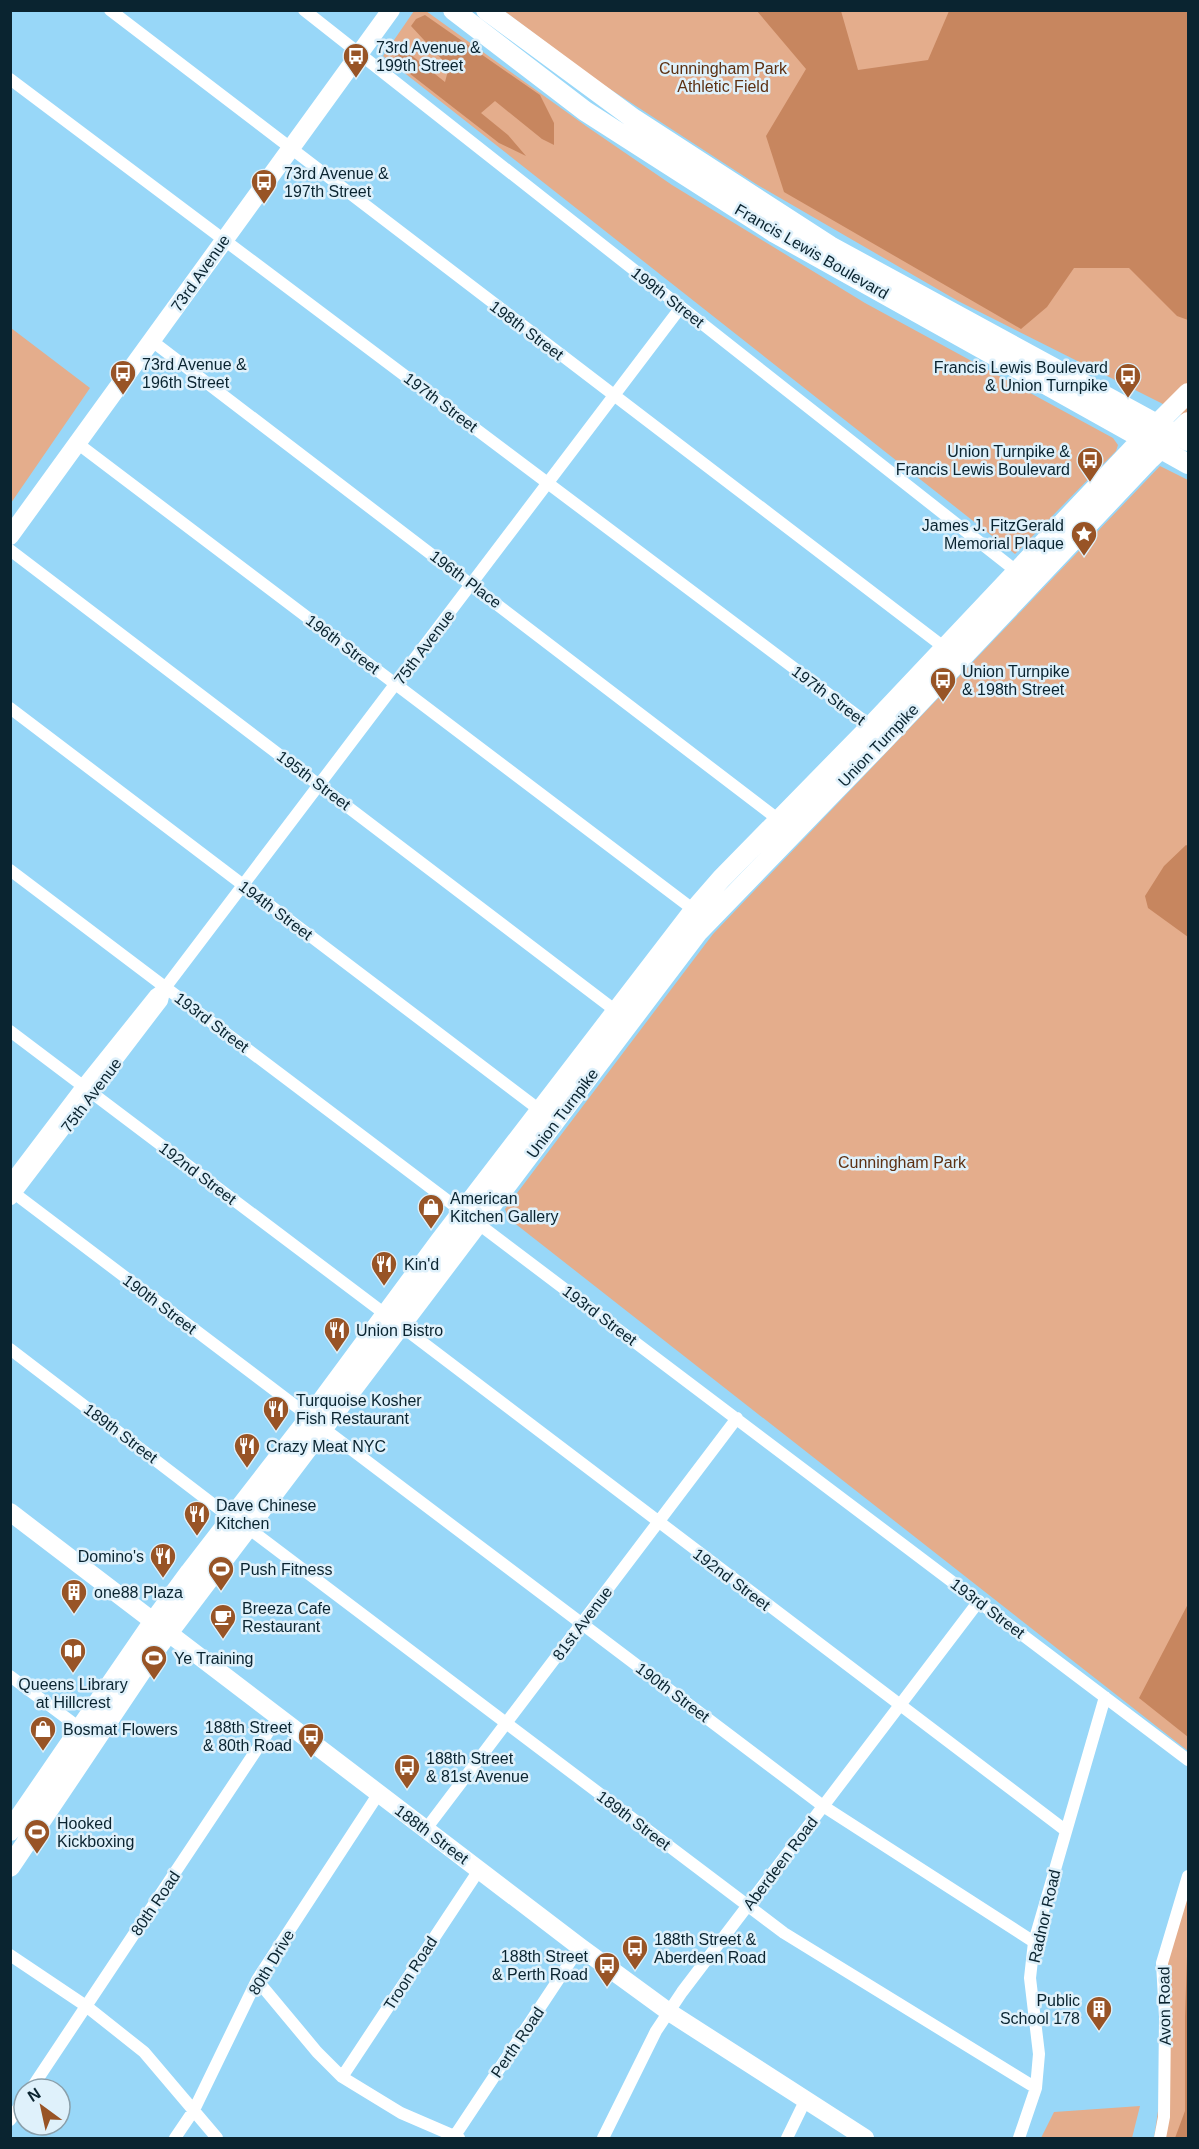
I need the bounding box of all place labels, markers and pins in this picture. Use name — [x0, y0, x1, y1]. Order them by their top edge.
place label: 73rd Avenue & 199th Street — [376, 39, 481, 74]
bus stop icon: 73rd Avenue & 199th Street — [341, 41, 371, 79]
place label: 73rd Avenue & 197th Street — [284, 165, 389, 200]
bus stop icon: 73rd Avenue & 197th Street — [249, 167, 279, 205]
place label: 73rd Avenue & 196th Street — [142, 356, 247, 391]
bus stop icon: 73rd Avenue & 196th Street — [108, 358, 138, 396]
place label: Francis Lewis Boulevard & Union Turnpike — [934, 359, 1108, 394]
bus stop icon: Francis Lewis Boulevard & Union Turnpike — [1113, 361, 1143, 399]
place label: Union Turnpike & Francis Lewis Boulevard — [896, 443, 1070, 478]
bus stop icon: Union Turnpike & Francis Lewis Boulevard — [1075, 445, 1105, 483]
place label: James J. FitzGerald Memorial Plaque — [922, 517, 1064, 552]
place icon: James J. FitzGerald Memorial Plaque — [1069, 519, 1099, 557]
place label: Union Turnpike & 198th Street — [962, 663, 1070, 698]
bus stop icon: Union Turnpike & 198th Street — [928, 665, 958, 703]
place label: American Kitchen Gallery — [450, 1190, 559, 1225]
shop icon: American Kitchen Gallery — [416, 1192, 446, 1230]
restaurant icon: Kin'd — [369, 1249, 399, 1287]
place label: Kin'd — [404, 1256, 439, 1273]
restaurant icon: Union Bistro — [322, 1315, 352, 1353]
place label: Union Bistro — [356, 1322, 443, 1339]
place label: Turquoise Kosher Fish Restaurant — [296, 1392, 422, 1427]
restaurant icon: Turquoise Kosher Fish Restaurant — [261, 1394, 291, 1432]
restaurant icon: Crazy Meat NYC — [232, 1431, 262, 1469]
place label: Crazy Meat NYC — [266, 1438, 386, 1455]
place label: Dave Chinese Kitchen — [216, 1497, 317, 1532]
restaurant icon: Dave Chinese Kitchen — [182, 1499, 212, 1537]
restaurant icon: Domino's — [148, 1541, 178, 1579]
place label: Domino's — [78, 1548, 144, 1565]
sports icon: Push Fitness — [206, 1554, 236, 1592]
place label: Push Fitness — [240, 1561, 332, 1578]
building icon: one88 Plaza — [59, 1577, 89, 1615]
place label: one88 Plaza — [94, 1584, 183, 1601]
place label: Breeza Cafe Restaurant — [242, 1600, 331, 1635]
cafe icon: Breeza Cafe Restaurant — [208, 1602, 238, 1640]
library icon: Queens Library at Hillcrest — [58, 1636, 88, 1674]
sports icon: Ye Training — [139, 1643, 169, 1681]
place label: Ye Training — [174, 1650, 253, 1667]
place label: Queens Library at Hillcrest — [18, 1676, 128, 1711]
shop icon: Bosmat Flowers — [28, 1714, 58, 1752]
place label: 188th Street & 80th Road — [203, 1719, 293, 1754]
place label: Bosmat Flowers — [63, 1721, 178, 1738]
bus stop icon: 188th Street & 80th Road — [296, 1721, 326, 1759]
place label: 188th Street & 81st Avenue — [426, 1750, 529, 1785]
bus stop icon: 188th Street & 81st Avenue — [392, 1752, 422, 1790]
place label: Hooked Kickboxing — [57, 1815, 134, 1850]
sports icon: Hooked Kickboxing — [22, 1817, 52, 1855]
place label: 188th Street & Aberdeen Road — [654, 1931, 766, 1966]
bus stop icon: 188th Street & Aberdeen Road — [620, 1933, 650, 1971]
place label: 188th Street & Perth Road — [492, 1948, 589, 1983]
bus stop icon: 188th Street & Perth Road — [592, 1950, 622, 1988]
place label: Public School 178 — [1000, 1992, 1080, 2027]
building icon: Public School 178 — [1084, 1994, 1114, 2032]

